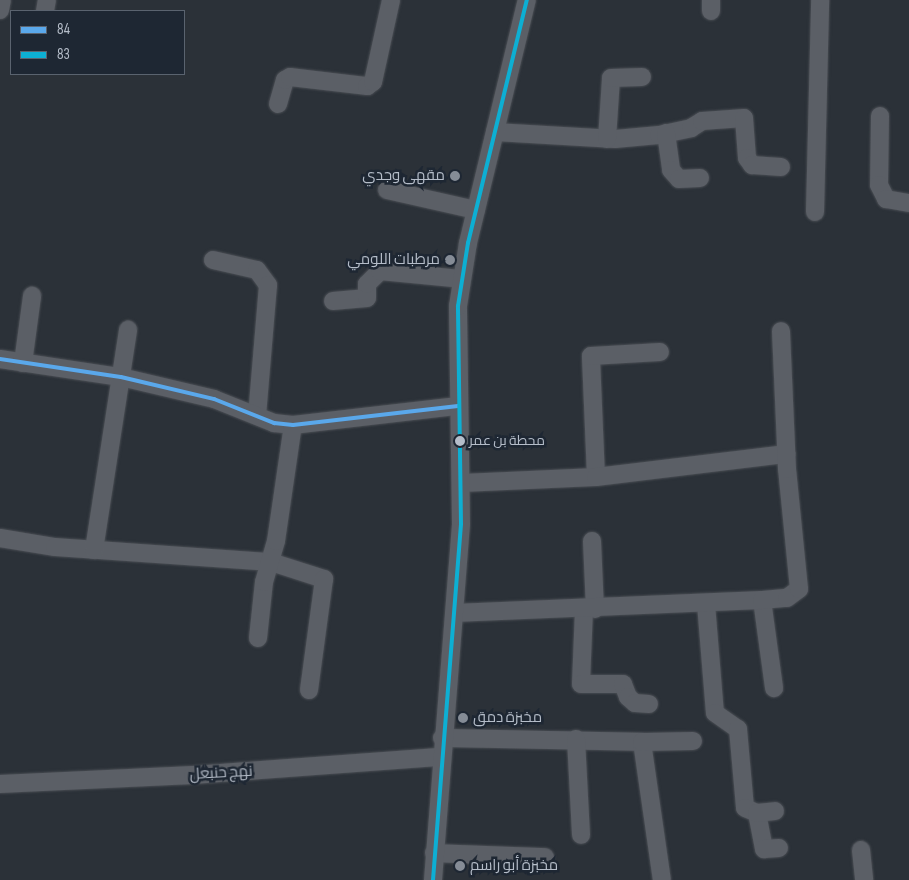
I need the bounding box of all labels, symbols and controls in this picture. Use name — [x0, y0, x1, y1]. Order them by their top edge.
legend — [10, 10, 185, 75]
text: 84 — [57, 20, 70, 39]
text: 83 — [57, 45, 70, 64]
place label: مقهى وجدي — [362, 167, 445, 185]
marker: مقهى وجدي — [449, 170, 461, 182]
place label: مرطبات اللومي — [347, 251, 440, 269]
marker: مرطبات اللومي — [444, 254, 456, 266]
place label: محطة بن عمر — [469, 433, 545, 449]
marker: محطة بن عمر — [455, 436, 465, 446]
place label: مخبزة دمق — [473, 709, 542, 727]
marker: مخبزة دمق — [457, 712, 469, 724]
street label: نهج حنبعل — [189, 762, 253, 784]
place label: مخبزة أبو راسم — [470, 857, 558, 875]
marker: مخبزة أبو راسم — [454, 860, 466, 872]

